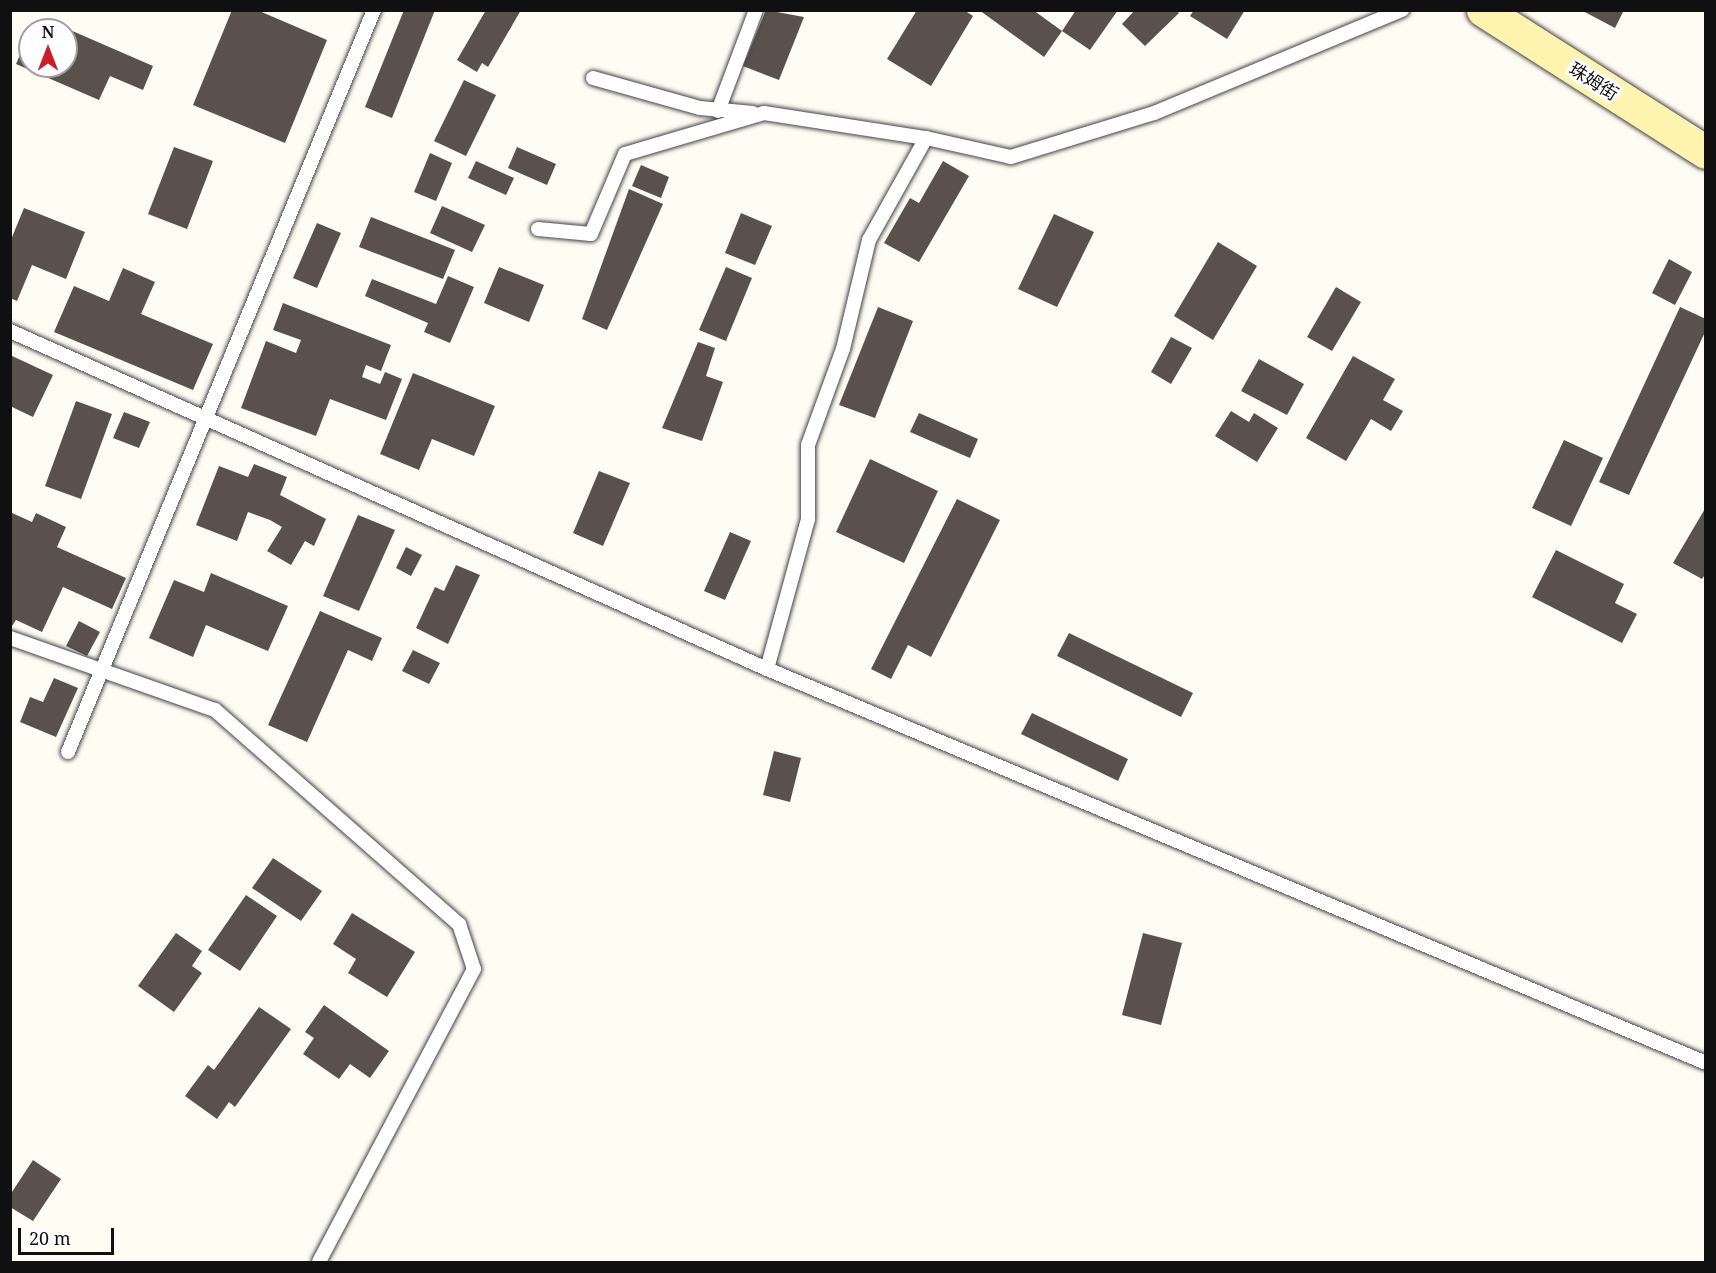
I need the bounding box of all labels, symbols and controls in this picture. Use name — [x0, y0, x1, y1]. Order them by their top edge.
north arrow — [18, 18, 78, 78]
text: N — [42, 21, 54, 43]
street label: 珠姆街 — [1565, 58, 1623, 104]
scale bar — [21, 1216, 117, 1254]
text: 20 m — [29, 1226, 71, 1250]

